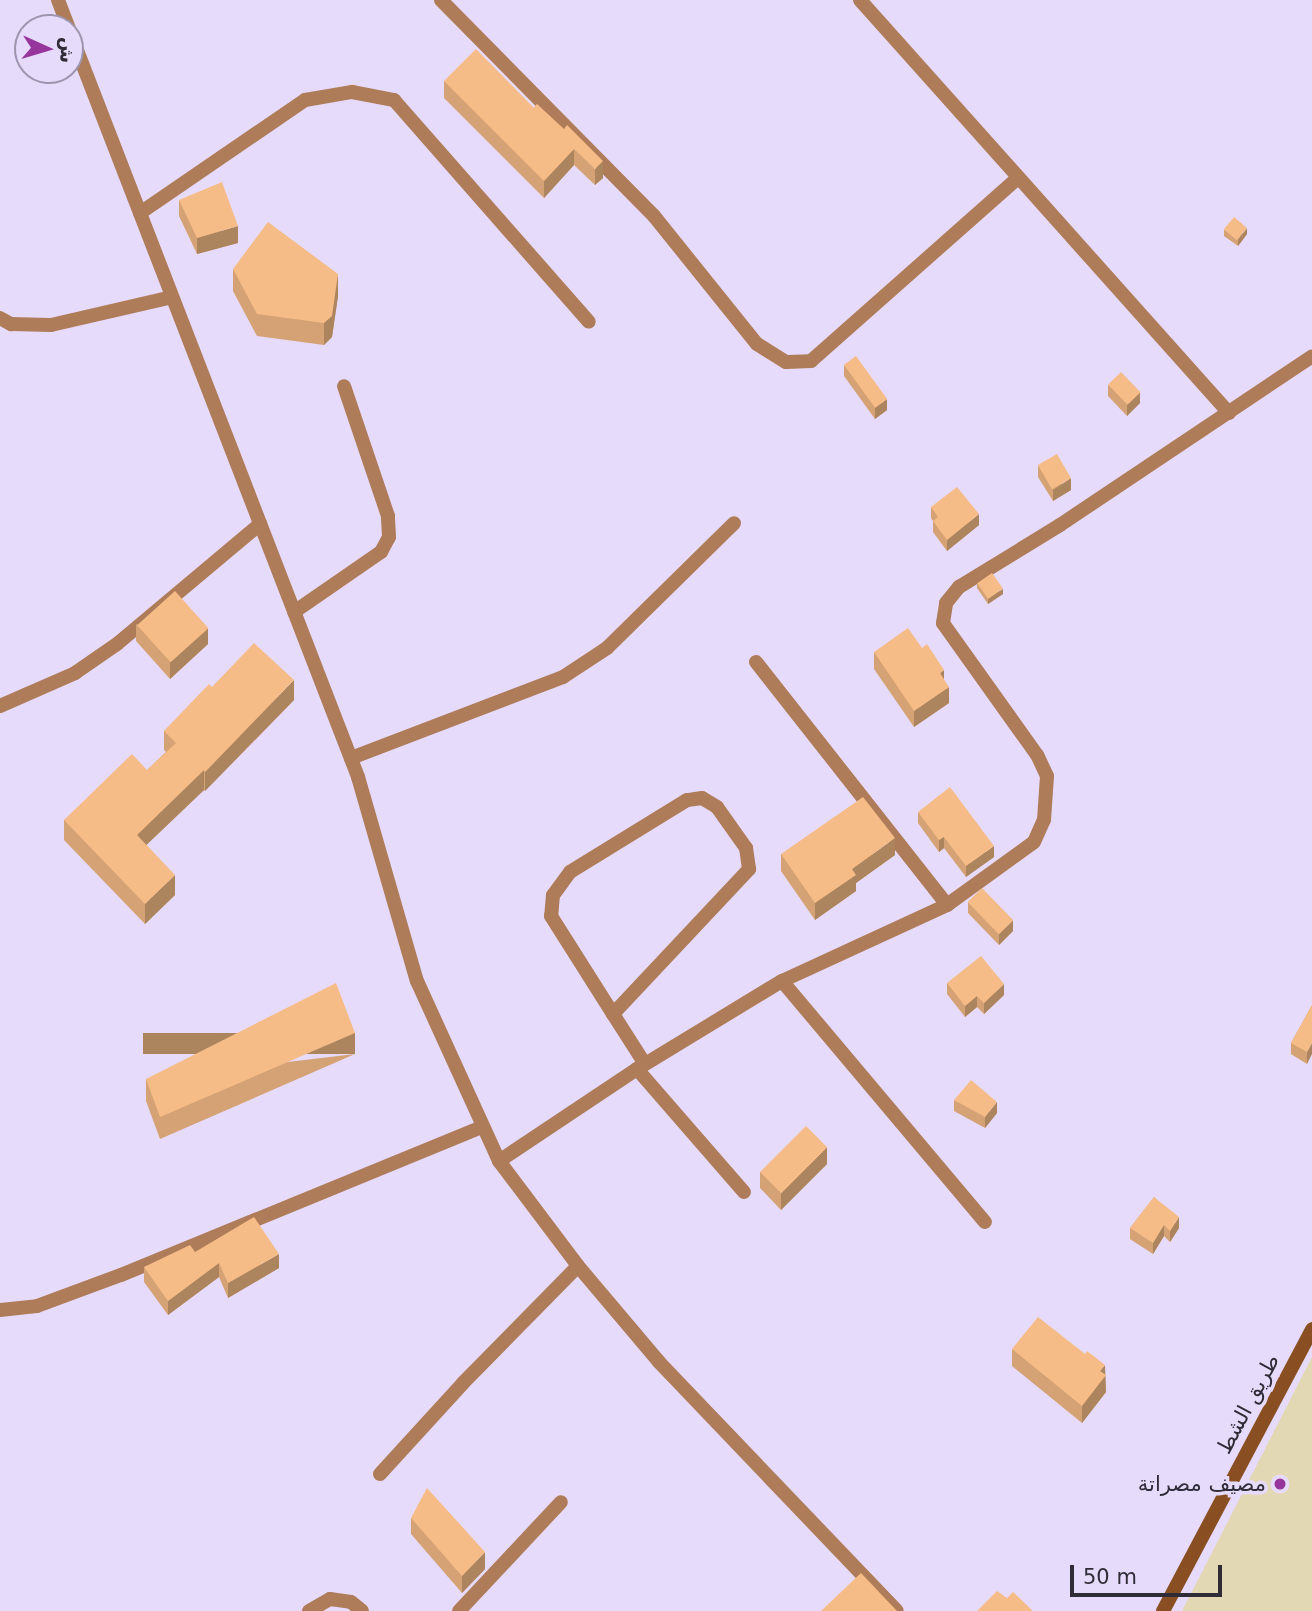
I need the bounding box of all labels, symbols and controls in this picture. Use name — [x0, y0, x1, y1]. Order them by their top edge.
north arrow — [14, 14, 84, 84]
text: ش — [56, 36, 80, 64]
street label: طريق الشط — [1211, 1350, 1285, 1458]
place label: مصيف مصراتة — [1138, 1471, 1266, 1497]
marker: مصيف مصراتة — [1272, 1476, 1288, 1492]
scale bar — [1074, 1552, 1226, 1596]
text: 50 m — [1083, 1565, 1137, 1589]

